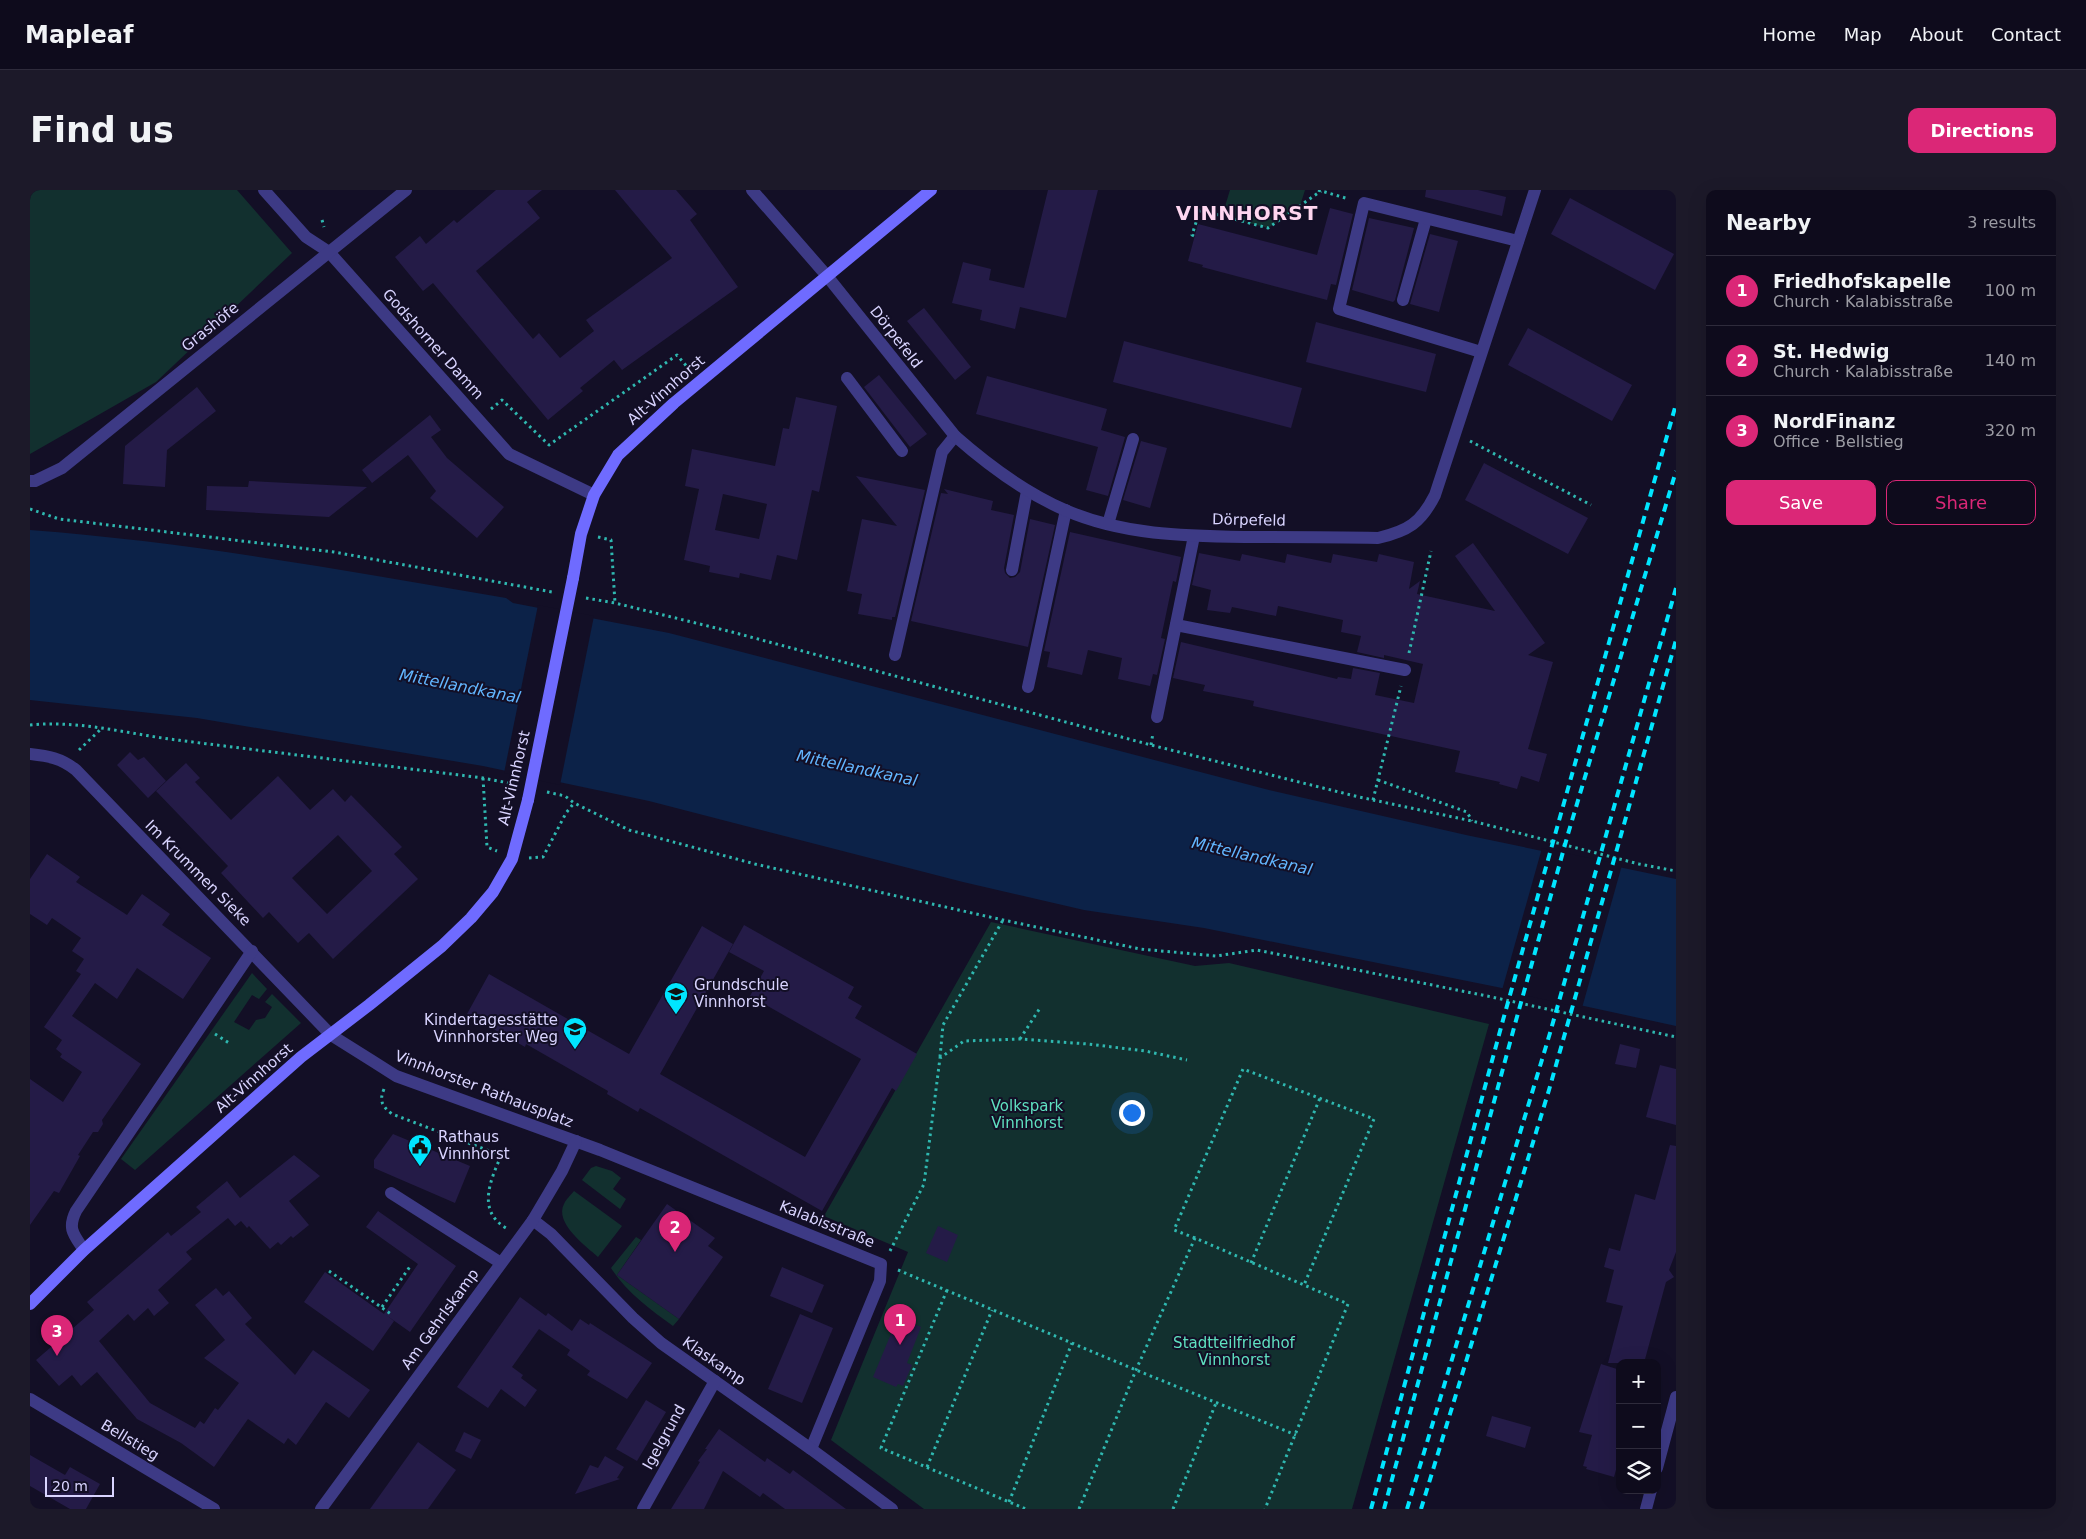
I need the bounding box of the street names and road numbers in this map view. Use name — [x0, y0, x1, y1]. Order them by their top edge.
street label: Godshorner Damm — [379, 285, 487, 403]
street label: Grashöfe — [178, 299, 242, 355]
street label: Dörpefeld — [866, 302, 926, 372]
street label: Alt-Vinnhorst — [624, 351, 708, 428]
street label: Dörpefeld — [1212, 510, 1286, 530]
street label: Alt-Vinnhorst — [494, 729, 534, 827]
street label: Im Krummen Sieke — [141, 816, 255, 930]
street label: Alt-Vinnhorst — [212, 1039, 296, 1116]
street label: Vinnhorster Rathausplatz — [392, 1047, 576, 1131]
street label: Kalabisstraße — [777, 1197, 877, 1251]
street label: Am Gehrlskamp — [397, 1265, 483, 1373]
street label: Klaskamp — [679, 1333, 749, 1389]
street label: Igelgrund — [639, 1401, 689, 1473]
street label: Bellstieg — [98, 1416, 162, 1464]

